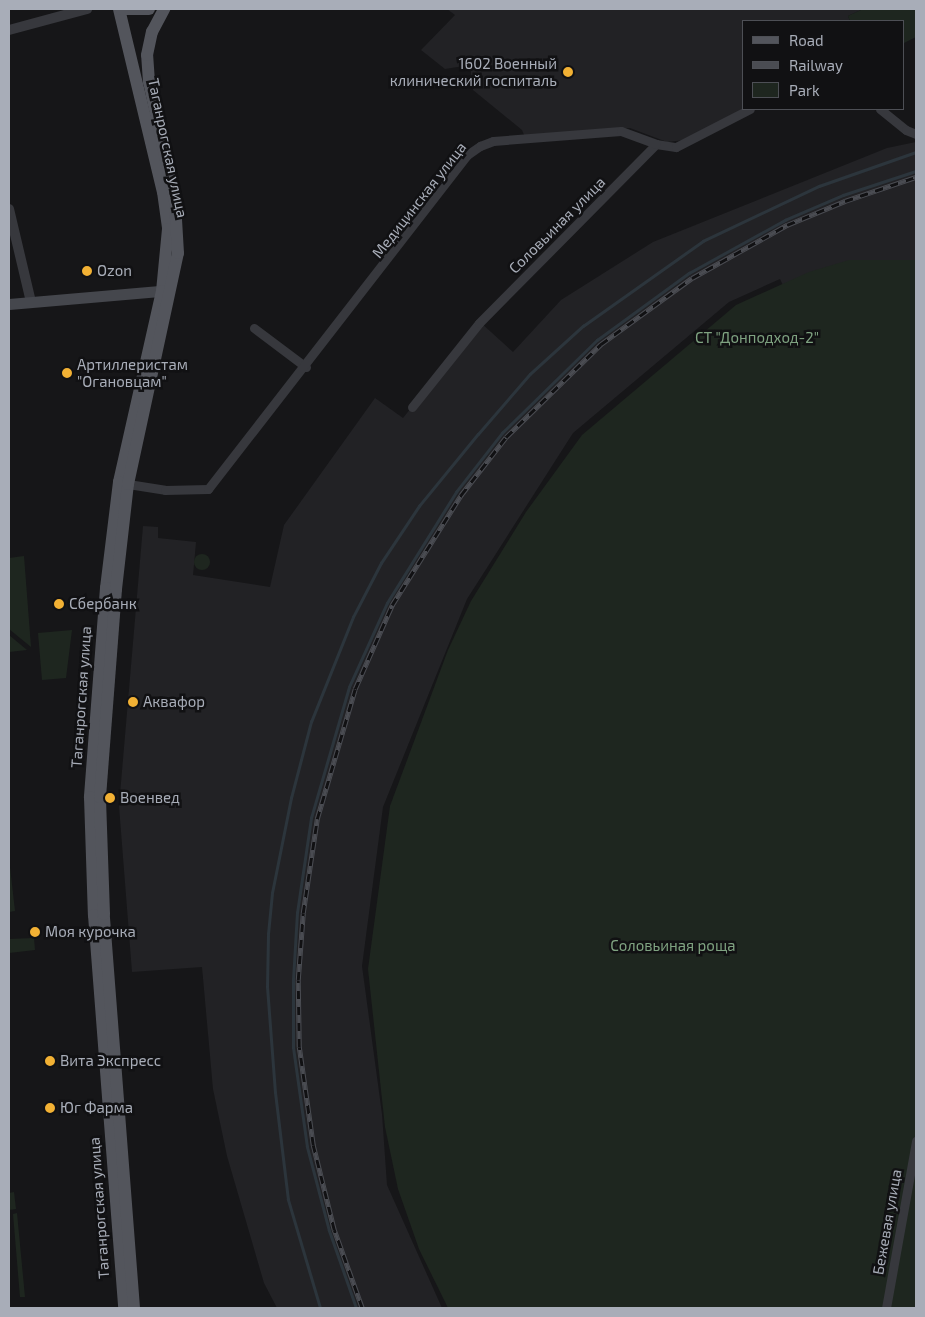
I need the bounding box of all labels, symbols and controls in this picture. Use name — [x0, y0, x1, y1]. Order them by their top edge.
legend — [742, 20, 905, 110]
text: Road — [789, 31, 824, 49]
place label: 1602 Военный клинический госпиталь — [390, 54, 557, 89]
text: Railway — [789, 56, 843, 74]
marker: 1602 Военный клинический госпиталь — [561, 65, 575, 79]
street label: Таганрогская улица — [144, 77, 192, 219]
text: Park — [789, 81, 820, 99]
street label: Медицинская улица — [368, 138, 470, 262]
street label: Соловьиная улица — [505, 173, 609, 277]
place label: Ozon — [97, 262, 132, 280]
marker: Ozon — [81, 265, 93, 277]
park label: СТ "Донподход-2" — [695, 329, 819, 347]
place label: Артиллеристам "Огановцам" — [77, 355, 188, 390]
marker: Артиллеристам "Огановцам" — [61, 367, 73, 379]
place label: Сбербанк — [69, 595, 137, 613]
marker: Сбербанк — [53, 598, 65, 610]
street label: Таганрогская улица — [67, 625, 95, 769]
place label: Аквафор — [143, 693, 205, 711]
marker: Аквафор — [127, 696, 139, 708]
place label: Военвед — [120, 789, 180, 807]
marker: Военвед — [104, 792, 116, 804]
place label: Моя курочка — [45, 923, 136, 941]
marker: Моя курочка — [29, 926, 41, 938]
park label: Соловьиная роща — [610, 937, 736, 955]
place label: Вита Экспресс — [60, 1052, 161, 1070]
marker: Вита Экспресс — [44, 1055, 56, 1067]
place label: Юг Фарма — [60, 1099, 133, 1117]
marker: Юг Фарма — [44, 1102, 56, 1114]
street label: Таганрогская улица — [85, 1136, 113, 1280]
street label: Бежевая улица — [869, 1168, 905, 1276]

